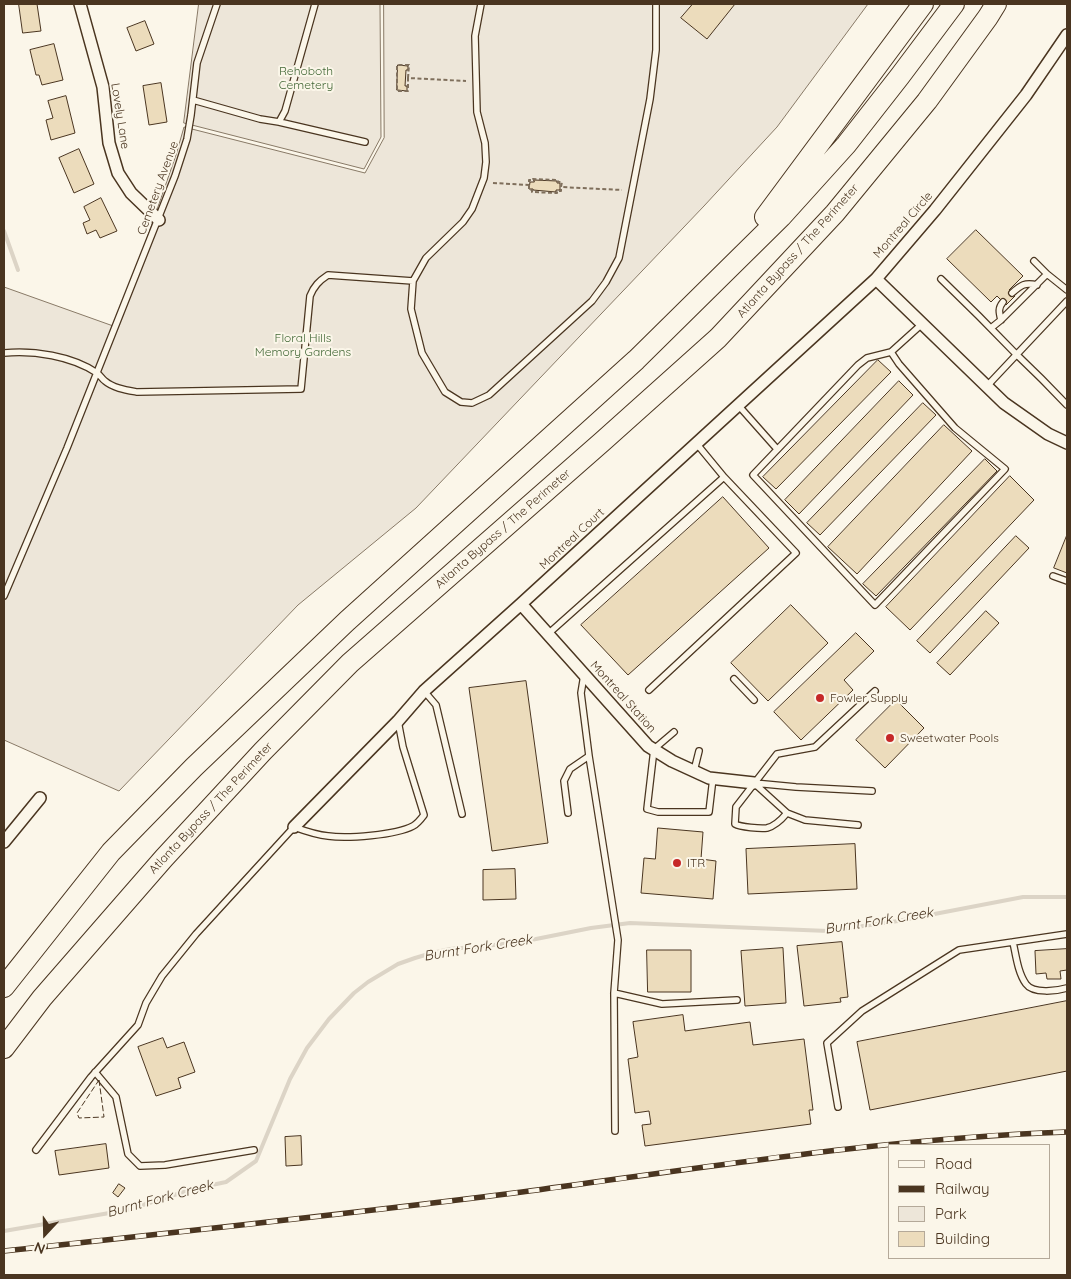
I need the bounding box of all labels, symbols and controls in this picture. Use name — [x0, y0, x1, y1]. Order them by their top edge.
park label: Rehoboth Cemetery — [279, 64, 333, 92]
street label: Lovely Lane — [108, 82, 132, 150]
street label: Cemetery Avenue — [134, 139, 182, 237]
street label: Atlanta Bypass / The Perimeter — [734, 181, 862, 321]
street label: Montreal Circle — [870, 189, 936, 261]
park label: Floral Hills Memory Gardens — [255, 331, 351, 359]
street label: Atlanta Bypass / The Perimeter — [432, 466, 574, 592]
street label: Montreal Court — [537, 505, 607, 573]
street label: Montreal Station — [587, 658, 659, 736]
place label: Fowler Supply — [830, 691, 908, 705]
marker: Fowler Supply — [814, 692, 826, 704]
place label: Sweetwater Pools — [900, 731, 999, 745]
marker: Sweetwater Pools — [884, 732, 896, 744]
street label: Atlanta Bypass / The Perimeter — [146, 739, 276, 877]
place label: ITR — [687, 856, 705, 870]
marker: ITR — [671, 857, 683, 869]
water label: Burnt Fork Creek — [824, 904, 934, 938]
water label: Burnt Fork Creek — [423, 931, 533, 965]
legend — [888, 1144, 1051, 1259]
text: Road — [935, 1154, 972, 1173]
water label: Burnt Fork Creek — [105, 1177, 215, 1221]
text: Railway — [935, 1179, 990, 1198]
text: Park — [935, 1204, 967, 1223]
north arrow — [20, 1209, 70, 1259]
text: Building — [935, 1229, 990, 1248]
text: N — [32, 1238, 48, 1258]

